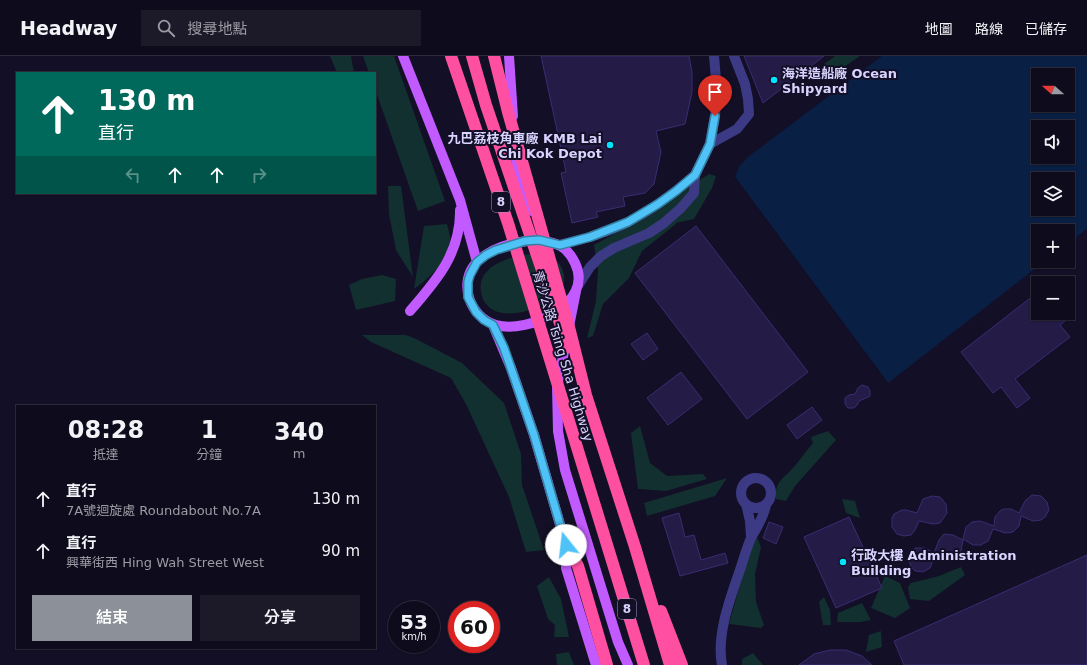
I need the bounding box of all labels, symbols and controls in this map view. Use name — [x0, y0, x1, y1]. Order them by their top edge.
search box — [141, 10, 421, 46]
text: Headway — [20, 17, 117, 39]
icon: search — [155, 17, 177, 39]
text: 搜尋地點 — [187, 20, 247, 38]
text: 地圖 — [925, 21, 953, 37]
text: 路線 — [975, 21, 1003, 37]
text: 已儲存 — [1025, 21, 1067, 37]
place label: 海洋造船廠 Ocean Shipyard — [782, 66, 897, 96]
north arrow — [1031, 68, 1075, 112]
map controls — [1031, 68, 1075, 320]
pin — [698, 75, 732, 116]
marker: 海洋造船廠 Ocean Shipyard — [769, 75, 779, 85]
icon: arrive — [704, 81, 726, 103]
text: 130 m — [98, 84, 195, 117]
icon: ahead — [32, 88, 84, 140]
button: sound — [1031, 120, 1075, 164]
text: 直行 — [98, 122, 134, 143]
place label: 九巴荔枝角車廠 KMB Lai Chi Kok Depot — [448, 131, 602, 161]
marker: 九巴荔枝角車廠 KMB Lai Chi Kok Depot — [605, 140, 615, 150]
icon: left — [122, 164, 144, 186]
icon: ahead — [164, 164, 186, 186]
icon: ahead — [206, 164, 228, 186]
icon: right — [248, 164, 270, 186]
button: layers — [1031, 172, 1075, 216]
road number: 8 — [492, 192, 510, 212]
button: + — [1031, 224, 1075, 268]
street label: 青沙公路 Tsing Sha Highway — [530, 269, 596, 443]
button: − — [1031, 276, 1075, 320]
text: 08:28 — [68, 416, 144, 444]
text: 1 — [201, 416, 217, 444]
text: 340 — [274, 418, 324, 446]
text: m — [293, 446, 305, 461]
text: 抵達 — [93, 447, 119, 462]
text: 分鐘 — [196, 447, 222, 462]
text: 直行 — [66, 482, 96, 500]
icon: ahead — [32, 488, 54, 510]
text: 130 m — [312, 490, 360, 508]
text: 7A號迴旋處 Roundabout No.7A — [66, 503, 261, 518]
position arrow — [545, 524, 587, 566]
text: 直行 — [66, 534, 96, 552]
icon: ahead — [32, 540, 54, 562]
text: 90 m — [322, 542, 360, 560]
place label: 行政大樓 Administration Building — [851, 548, 1017, 578]
text: 興華街西 Hing Wah Street West — [66, 555, 264, 570]
marker: 行政大樓 Administration Building — [838, 557, 848, 567]
button: 結束 — [32, 595, 192, 641]
button: 分享 — [200, 595, 360, 641]
road number: 8 — [618, 599, 636, 619]
speed limit sign: 60 — [448, 601, 500, 653]
text: 53 — [400, 610, 428, 634]
text: km/h — [401, 631, 427, 642]

